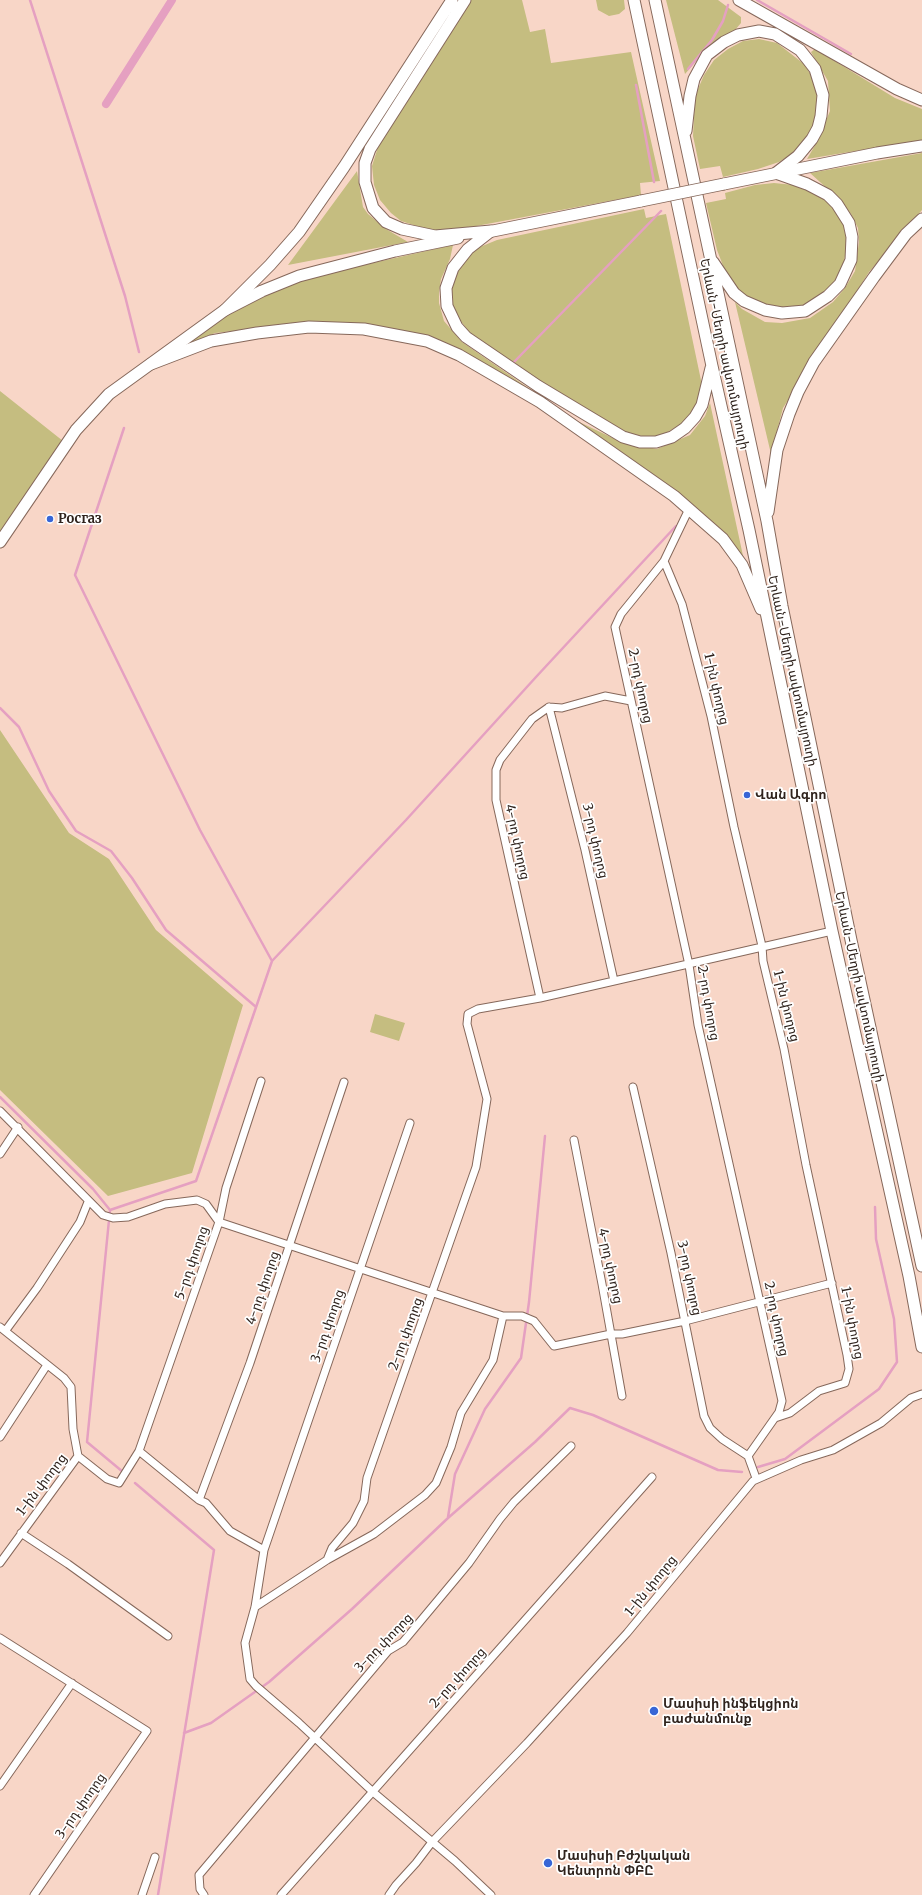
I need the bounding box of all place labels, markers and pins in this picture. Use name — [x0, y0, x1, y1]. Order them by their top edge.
place label: Росгаз — [58, 511, 102, 527]
marker: Росгаз — [45, 514, 55, 524]
place label: Վան Ագրո — [755, 787, 827, 803]
marker: Վան Ագրո — [742, 790, 752, 800]
place label: Մասիսի ինֆեկցիոն բաժանմունք — [663, 1696, 799, 1727]
marker: Մասիսի ինֆեկցիոն բաժանմունք — [648, 1705, 660, 1717]
place label: Մասիսի Բժշկական Կենտրոն ՓԲԸ — [557, 1848, 690, 1879]
marker: Մասիսի Բժշկական Կենտրոն ՓԲԸ — [542, 1857, 554, 1869]

